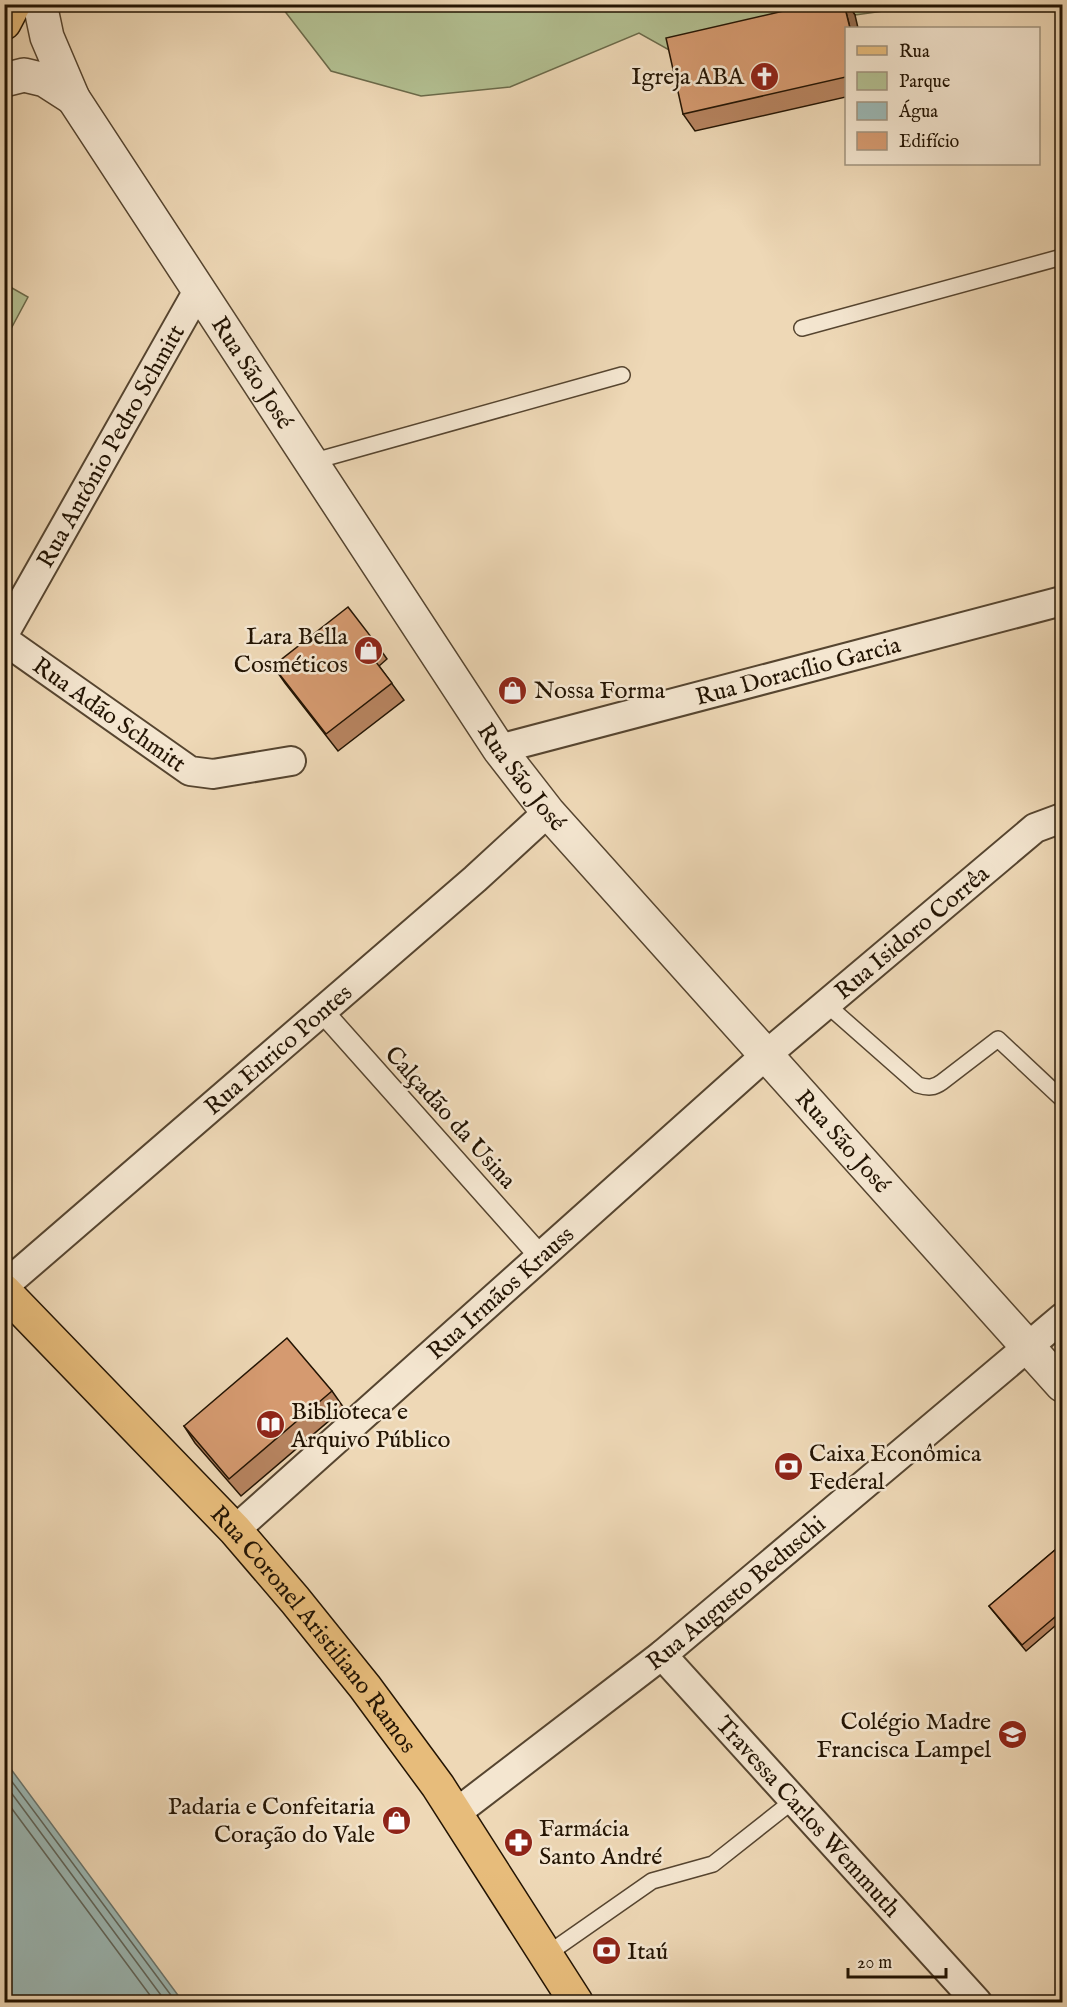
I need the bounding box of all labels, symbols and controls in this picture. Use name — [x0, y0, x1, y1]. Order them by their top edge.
legend — [845, 27, 1040, 165]
text: Rua — [899, 41, 930, 64]
church icon: Igreja ABA — [749, 60, 781, 92]
place label: Igreja ABA — [631, 62, 745, 93]
text: Parque — [899, 71, 950, 94]
text: Água — [898, 99, 938, 124]
text: Edifício — [899, 131, 960, 154]
street label: Rua São José — [203, 311, 300, 436]
street label: Rua Antônio Pedro Schmitt — [31, 320, 193, 574]
place label: Lara Bella Cosméticos — [234, 622, 349, 681]
street label: Rua Doracílio Garcia — [692, 630, 905, 714]
shop icon: Lara Bella Cosméticos — [353, 634, 385, 666]
street label: Rua Adão Schmitt — [26, 651, 191, 780]
shop icon: Nossa Forma — [497, 674, 529, 706]
place label: Nossa Forma — [534, 676, 666, 707]
street label: Rua São José — [469, 718, 572, 839]
street label: Rua Isidoro Corrêa — [829, 859, 997, 1007]
street label: Rua Eurico Pontes — [199, 978, 359, 1123]
street label: Calçadão da Usina — [377, 1040, 523, 1197]
street label: Rua São José — [788, 1084, 897, 1200]
street label: Rua Irmãos Krauss — [421, 1220, 581, 1368]
place label: Biblioteca e Arquivo Público — [290, 1397, 450, 1456]
library icon: Biblioteca e Arquivo Público — [254, 1409, 286, 1441]
place label: Caixa Econômica Federal — [809, 1439, 982, 1498]
bank icon: Caixa Econômica Federal — [772, 1451, 804, 1483]
street label: Rua Coronel Aristiliano Ramos — [203, 1500, 423, 1760]
street label: Rua Augusto Beduschi — [641, 1510, 833, 1678]
place label: Colégio Madre Francisca Lampel — [816, 1707, 991, 1766]
street label: Travessa Carlos Wemmuth — [708, 1710, 907, 1925]
school or university icon: Colégio Madre Francisca Lampel — [996, 1719, 1028, 1751]
place label: Padaria e Confeitaria Coração do Vale — [168, 1792, 376, 1851]
shop icon: Padaria e Confeitaria Coração do Vale — [380, 1804, 412, 1836]
place label: Farmácia Santo André — [539, 1814, 662, 1873]
pharmacy icon: Farmácia Santo André — [502, 1826, 534, 1858]
bank icon: Itaú — [590, 1935, 622, 1967]
place label: Itaú — [627, 1937, 668, 1968]
scale bar — [848, 1941, 946, 1979]
text: 20 m — [857, 1952, 892, 1975]

